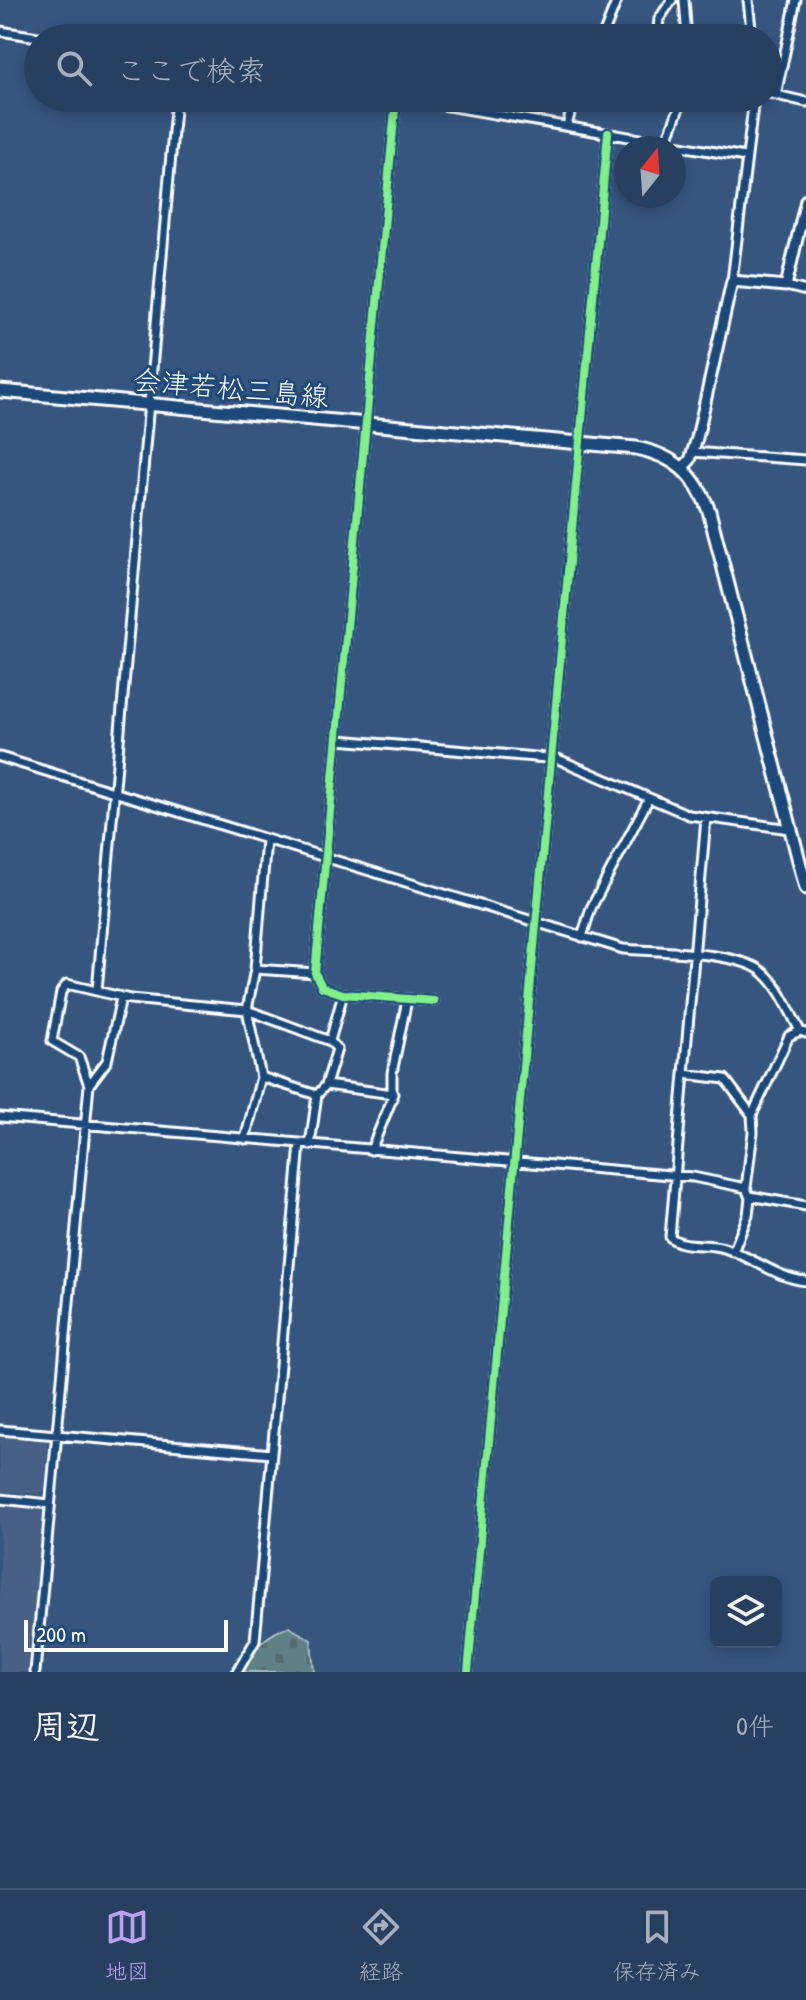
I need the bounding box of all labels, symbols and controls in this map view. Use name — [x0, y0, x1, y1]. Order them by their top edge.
search box — [24, 24, 782, 112]
icon: search — [52, 46, 96, 90]
text: ここで検索 — [116, 50, 266, 90]
north arrow — [614, 136, 686, 208]
street label: 会津若松三島線 — [132, 361, 330, 415]
map controls — [710, 1576, 782, 1648]
button: layers — [710, 1576, 782, 1648]
scale bar — [24, 1616, 228, 1652]
text: 200 m — [36, 1619, 86, 1649]
text: 周辺 — [32, 1703, 100, 1749]
text: 0件 — [736, 1708, 774, 1743]
tab: 地図 — [105, 1905, 149, 1986]
tab: 経路 — [359, 1905, 403, 1986]
tab: 保存済み — [613, 1905, 701, 1986]

